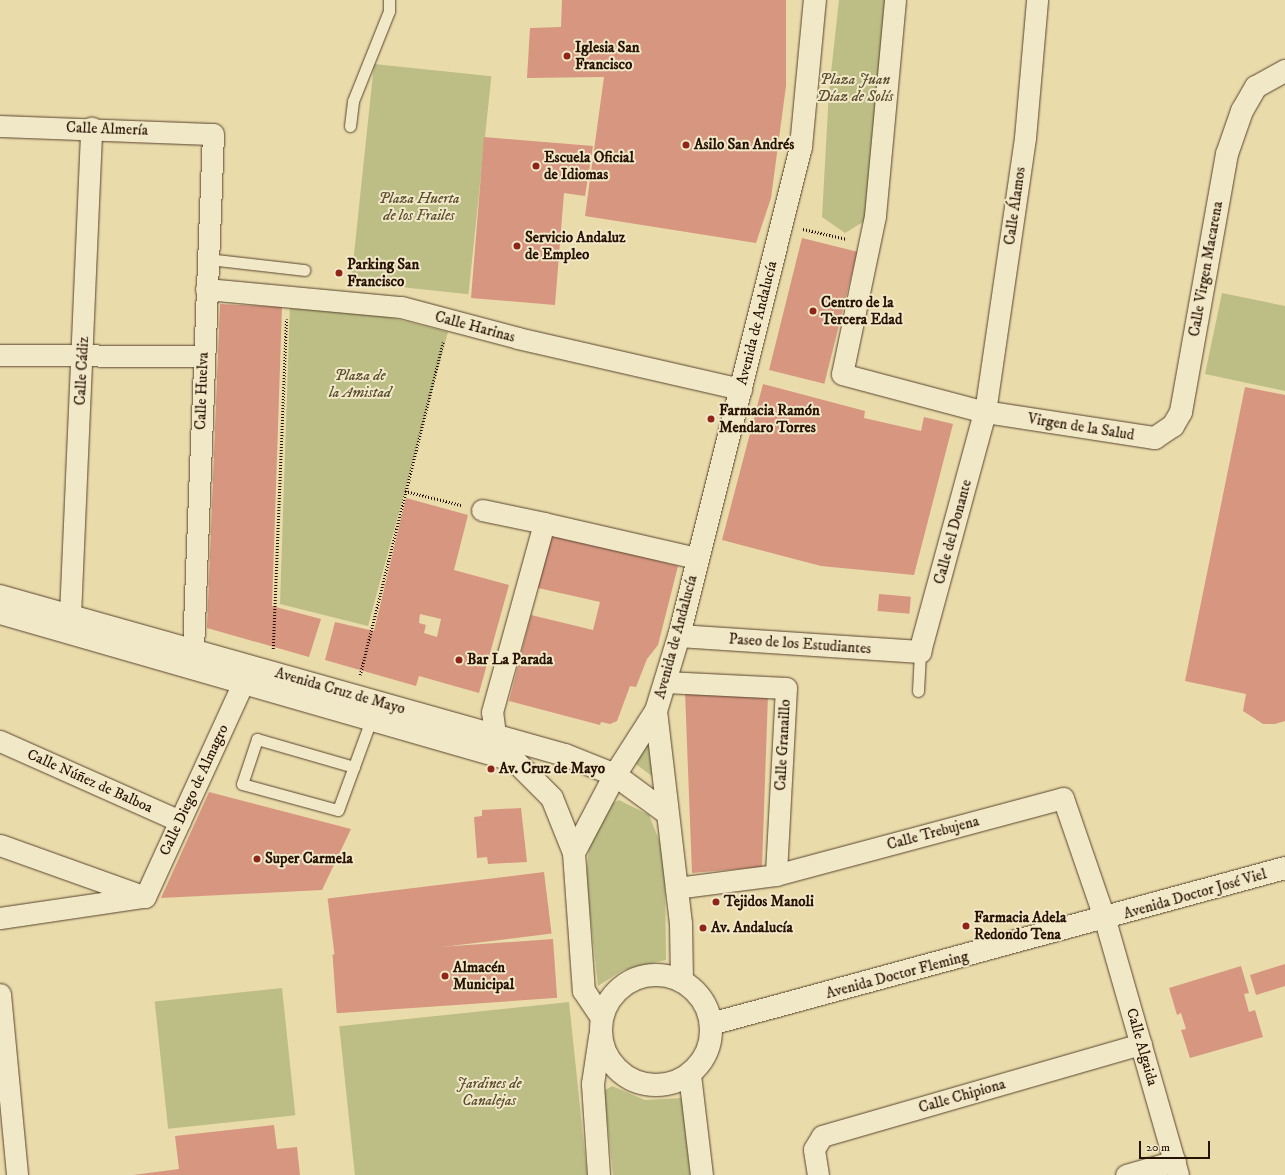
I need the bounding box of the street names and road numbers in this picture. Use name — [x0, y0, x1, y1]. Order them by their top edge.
street label: Calle Almería — [66, 119, 148, 139]
street label: Calle Álamos — [1001, 166, 1029, 246]
street label: Calle Virgen Macarena — [1185, 200, 1227, 338]
street label: Avenida de Andalucía — [733, 259, 781, 387]
street label: Calle Harinas — [433, 308, 517, 346]
street label: Calle Cádiz — [71, 336, 93, 406]
street label: Calle Huelva — [192, 352, 212, 430]
street label: Virgen de la Salud — [1026, 410, 1136, 444]
street label: Calle del Donante — [930, 478, 976, 586]
street label: Avenida de Andalucía — [651, 573, 701, 701]
street label: Paseo de los Estudiantes — [728, 630, 872, 658]
street label: Avenida Cruz de Mayo — [273, 664, 407, 718]
street label: Calle Granaillo — [772, 699, 794, 791]
street label: Calle Diego de Almagro — [156, 722, 232, 858]
street label: Calle Núñez de Balboa — [24, 745, 156, 817]
street label: Calle Trebujena — [885, 812, 981, 854]
street label: Avenida Doctor José Viel — [1121, 865, 1269, 923]
street label: Avenida Doctor Fleming — [824, 947, 970, 1003]
street label: Calle Algaida — [1122, 1006, 1162, 1088]
street label: Calle Chipiona — [917, 1075, 1007, 1117]

